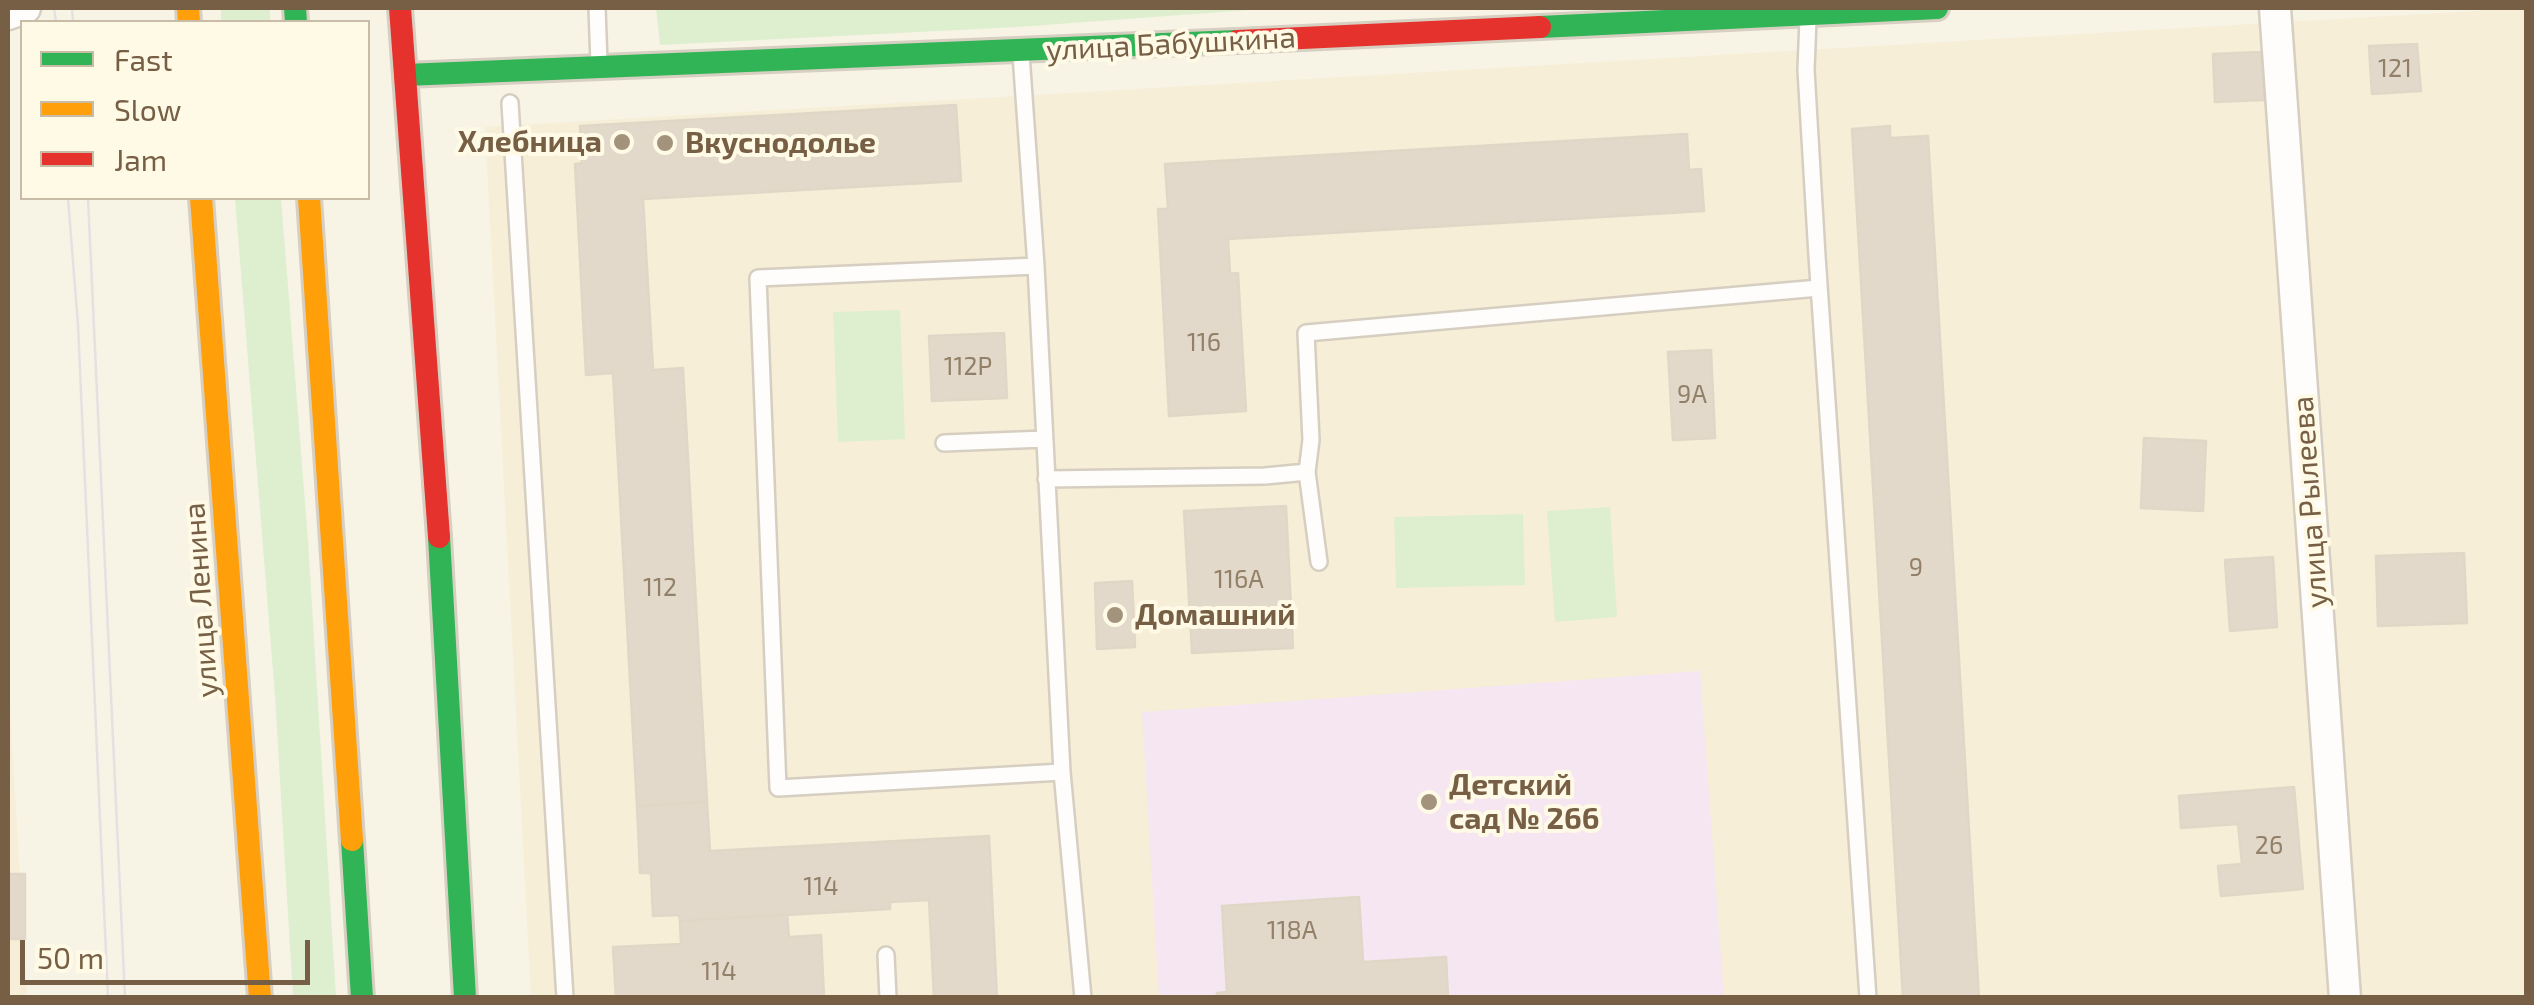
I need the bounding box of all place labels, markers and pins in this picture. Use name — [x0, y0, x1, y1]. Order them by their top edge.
place label: Хлебница — [458, 124, 602, 160]
place label: Вкуснодолье — [685, 125, 876, 161]
marker: Хлебница — [611, 131, 633, 153]
marker: Вкуснодолье — [654, 132, 676, 154]
place label: Домашний — [1135, 597, 1295, 633]
marker: Домашний — [1104, 604, 1126, 626]
place label: Детский сад № 266 — [1449, 767, 1599, 838]
marker: Детский сад № 266 — [1418, 791, 1440, 813]

